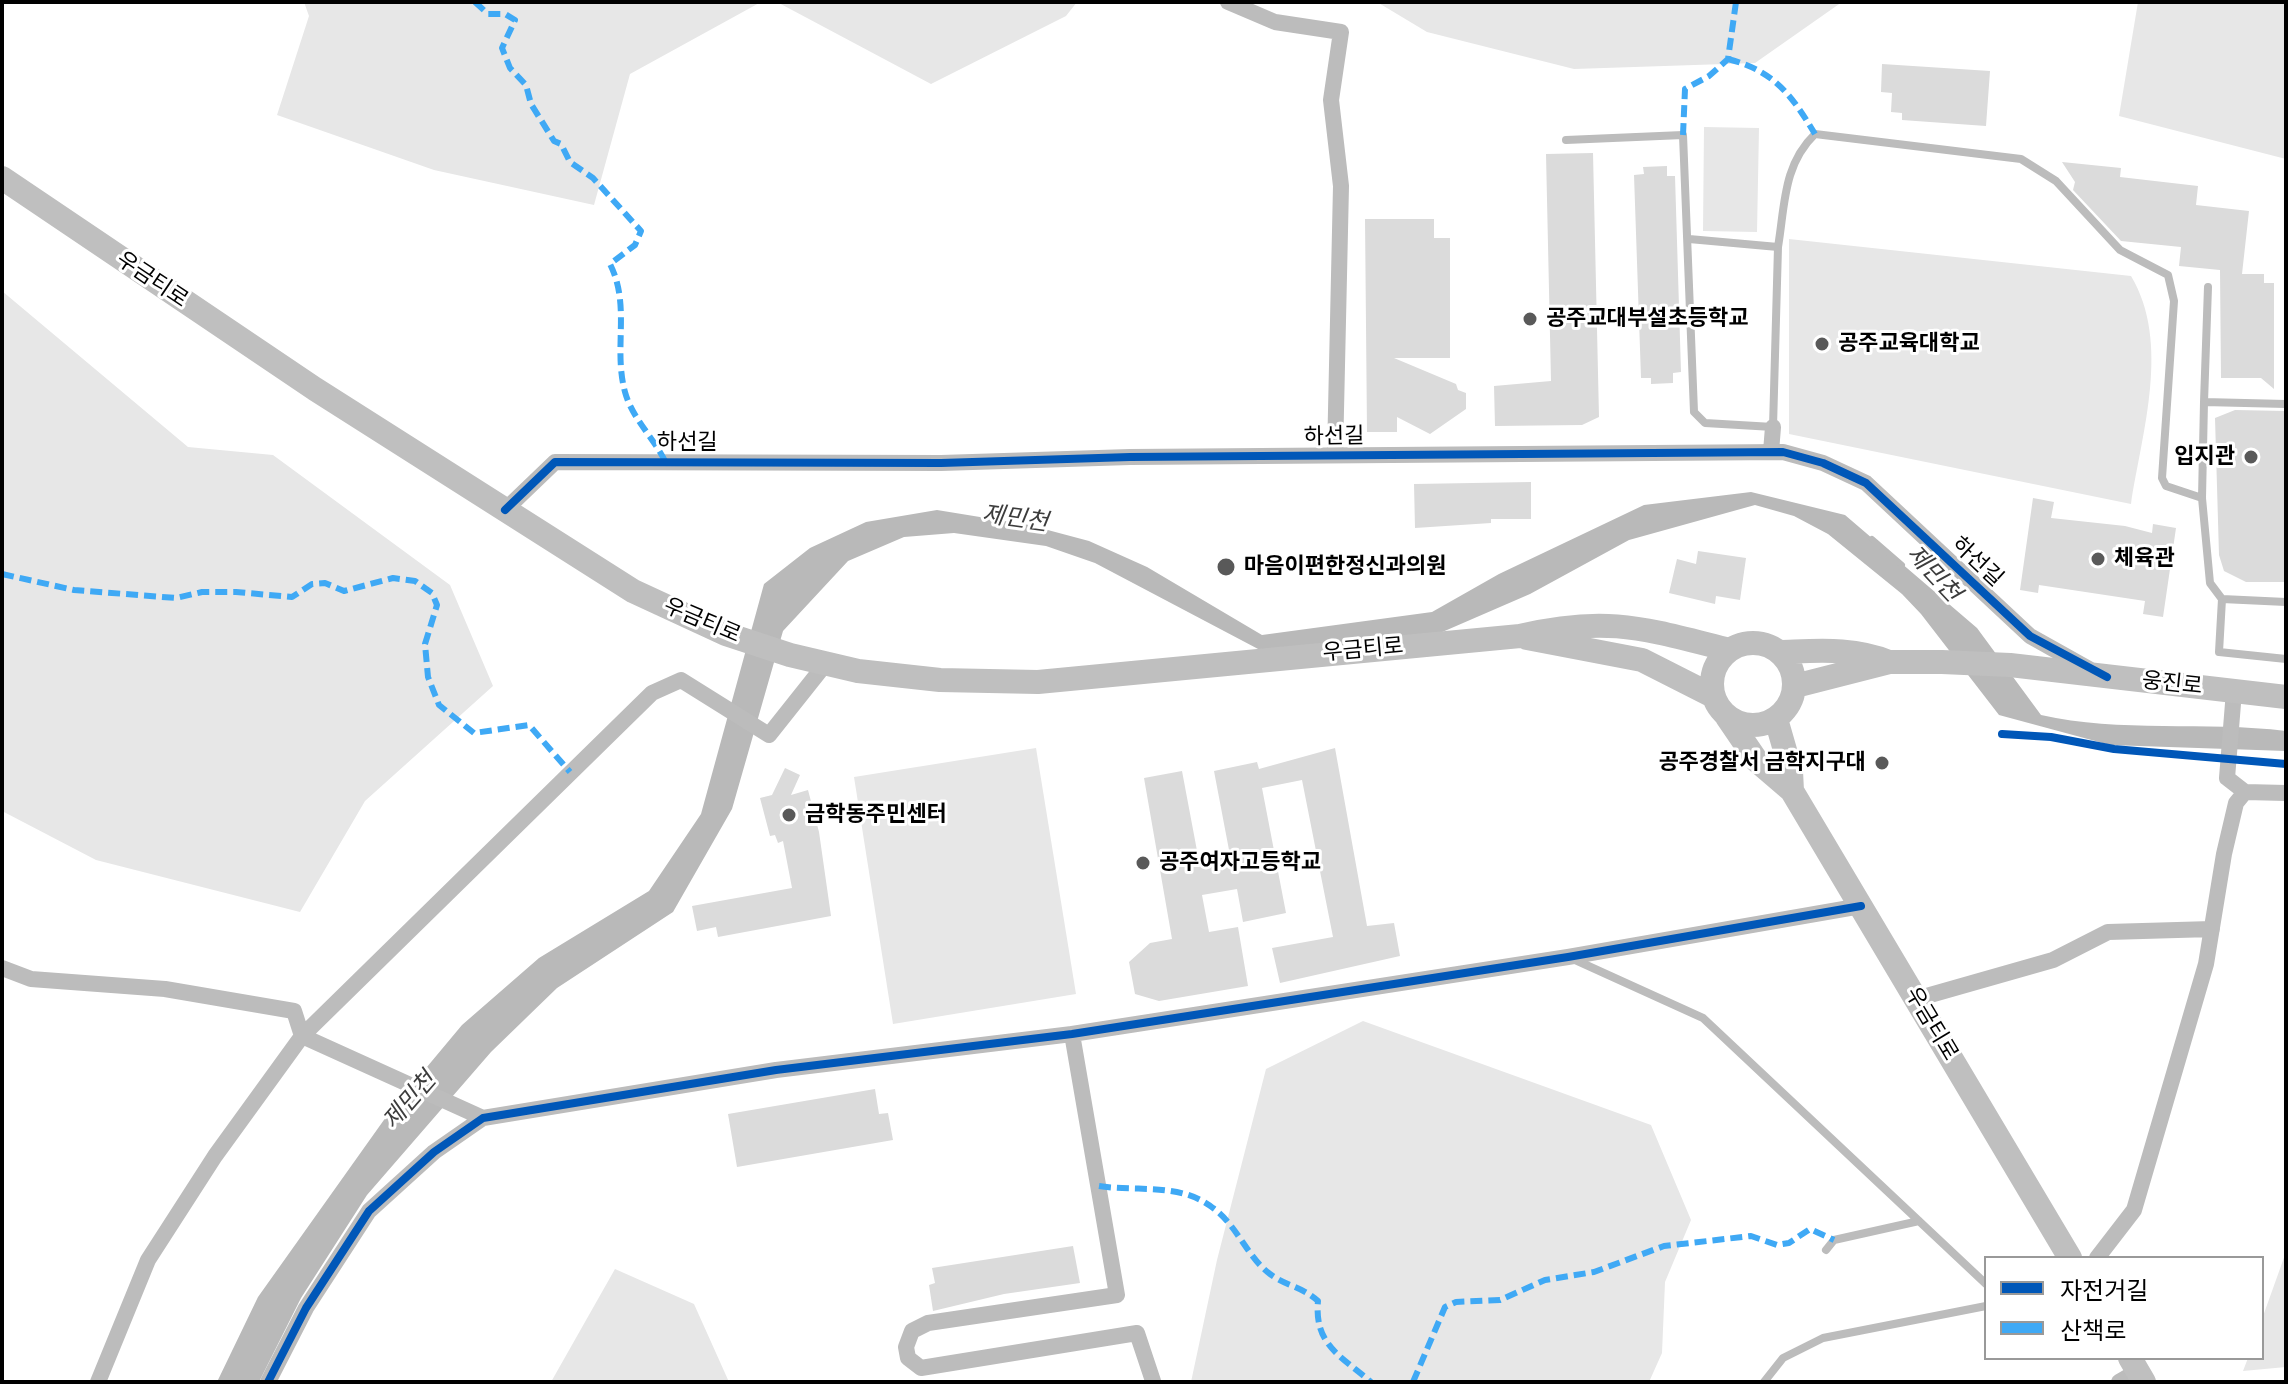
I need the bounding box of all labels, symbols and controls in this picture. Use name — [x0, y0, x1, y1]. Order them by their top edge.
street label: 우금티로 — [111, 246, 193, 314]
place label: 공주교대부설초등학교 — [1546, 306, 1748, 332]
marker: 공주교대부설초등학교 — [1521, 310, 1539, 328]
place label: 공주교육대학교 — [1838, 331, 1980, 357]
marker: 공주교육대학교 — [1813, 335, 1831, 353]
street label: 하선길 — [1303, 423, 1365, 451]
street label: 하선길 — [657, 430, 717, 456]
place label: 입지관 — [2174, 444, 2235, 470]
marker: 입지관 — [2242, 448, 2260, 466]
water label: 제민천 — [980, 500, 1050, 538]
street label: 하선길 — [1946, 532, 2008, 592]
water label: 제민천 — [1900, 540, 1966, 608]
place label: 체육관 — [2114, 546, 2175, 572]
marker: 체육관 — [2089, 550, 2107, 568]
place label: 마음이편한정신과의원 — [1244, 554, 1446, 580]
marker: 마음이편한정신과의원 — [1215, 556, 1237, 578]
street label: 우금티로 — [660, 593, 744, 649]
street label: 우금티로 — [1322, 633, 1404, 667]
street label: 웅진로 — [2140, 668, 2204, 700]
place label: 공주경찰서 금학지구대 — [1658, 750, 1866, 776]
marker: 공주경찰서 금학지구대 — [1873, 754, 1891, 772]
place label: 금학동주민센터 — [805, 802, 947, 828]
marker: 금학동주민센터 — [780, 806, 798, 824]
place label: 공주여자고등학교 — [1159, 850, 1321, 876]
marker: 공주여자고등학교 — [1134, 854, 1152, 872]
street label: 우금티로 — [1899, 983, 1963, 1065]
water label: 제민천 — [377, 1067, 443, 1135]
legend — [1984, 1256, 2264, 1360]
text: 자전거길 — [2060, 1277, 2148, 1305]
text: 산책로 — [2060, 1317, 2126, 1345]

